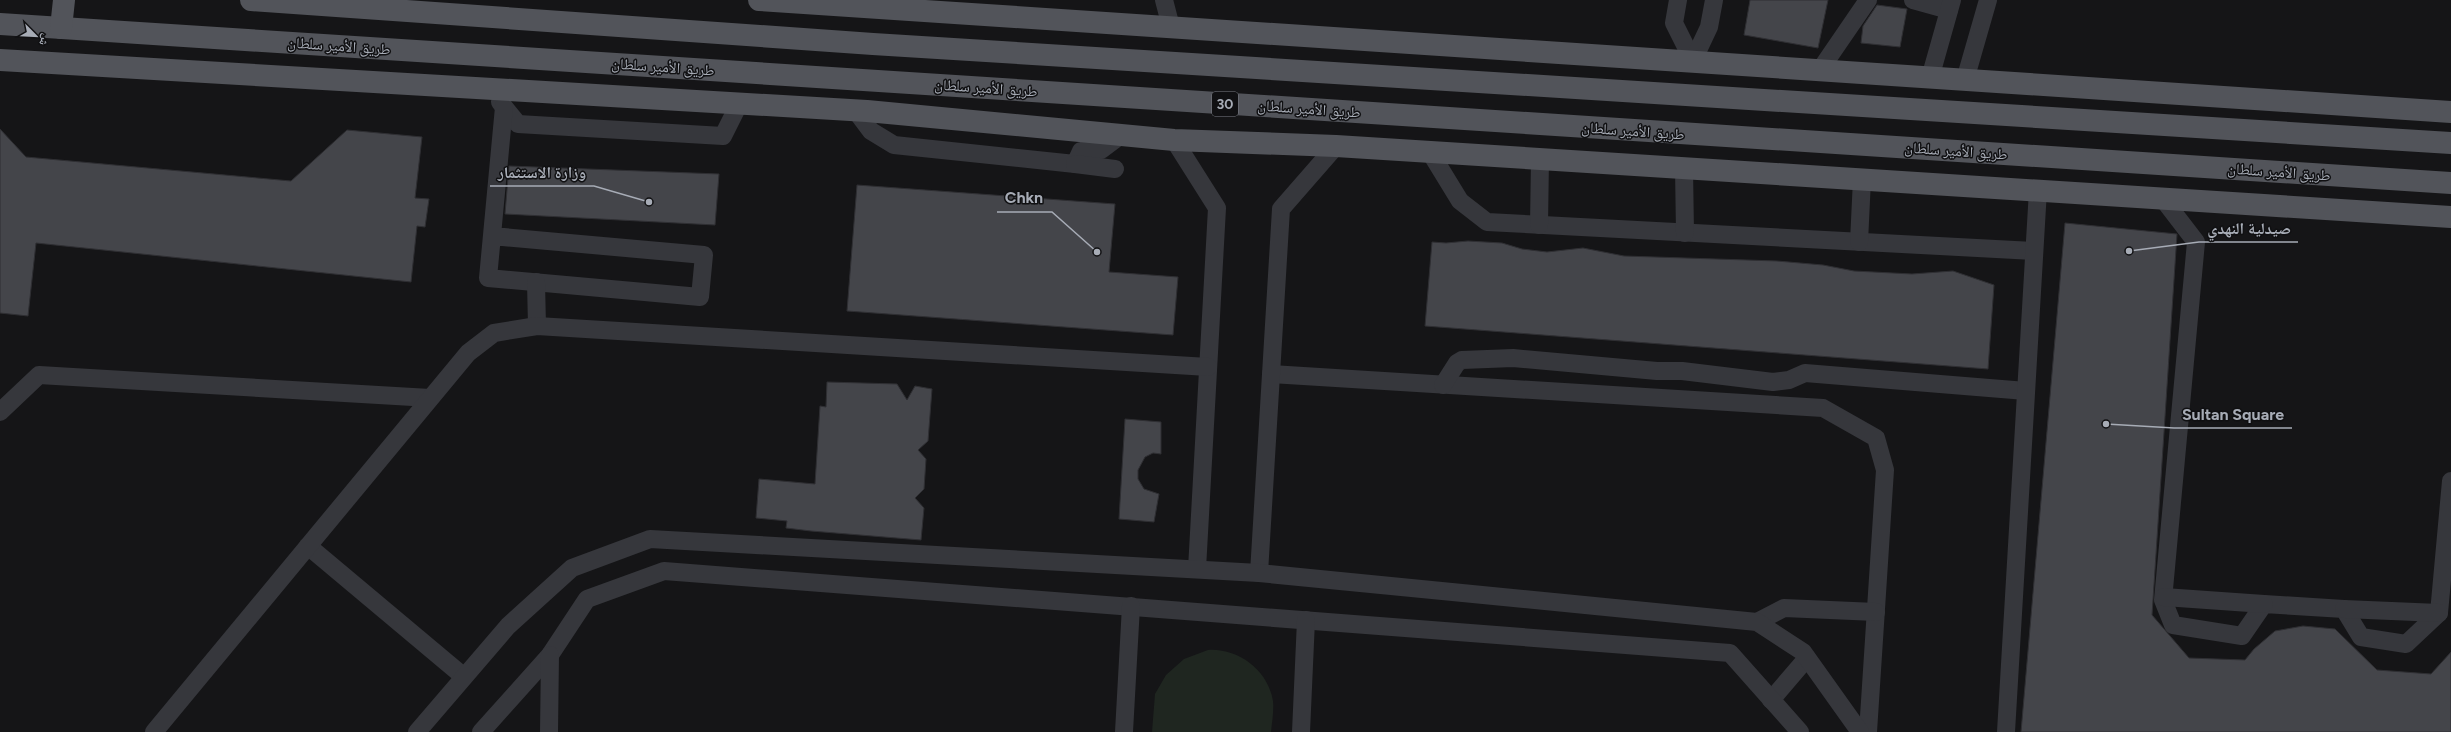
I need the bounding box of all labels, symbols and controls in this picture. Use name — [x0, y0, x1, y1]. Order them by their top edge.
north arrow — [16, 16, 56, 56]
text: ش — [35, 31, 53, 48]
street label: طريق الأمير سلطان — [287, 33, 391, 60]
street label: طريق الأمير سلطان — [611, 54, 715, 81]
street label: طريق الأمير سلطان — [934, 75, 1038, 102]
road number: 30 — [1212, 92, 1238, 116]
street label: طريق الأمير سلطان — [1257, 96, 1361, 123]
street label: طريق الأمير سلطان — [1581, 118, 1685, 145]
street label: طريق الأمير سلطان — [1904, 138, 2008, 165]
callout: وزارة الاستثمار — [490, 158, 594, 186]
street label: طريق الأمير سلطان — [2227, 159, 2331, 186]
text: وزارة الاستثمار — [497, 163, 586, 182]
callout: Chkn — [997, 184, 1052, 212]
text: Chkn — [1005, 188, 1043, 207]
callout: صيدلية النهدي — [2199, 214, 2298, 242]
text: صيدلية النهدي — [2207, 219, 2291, 241]
callout: Sultan Square — [2174, 400, 2292, 428]
text: Sultan Square — [2182, 405, 2284, 424]

